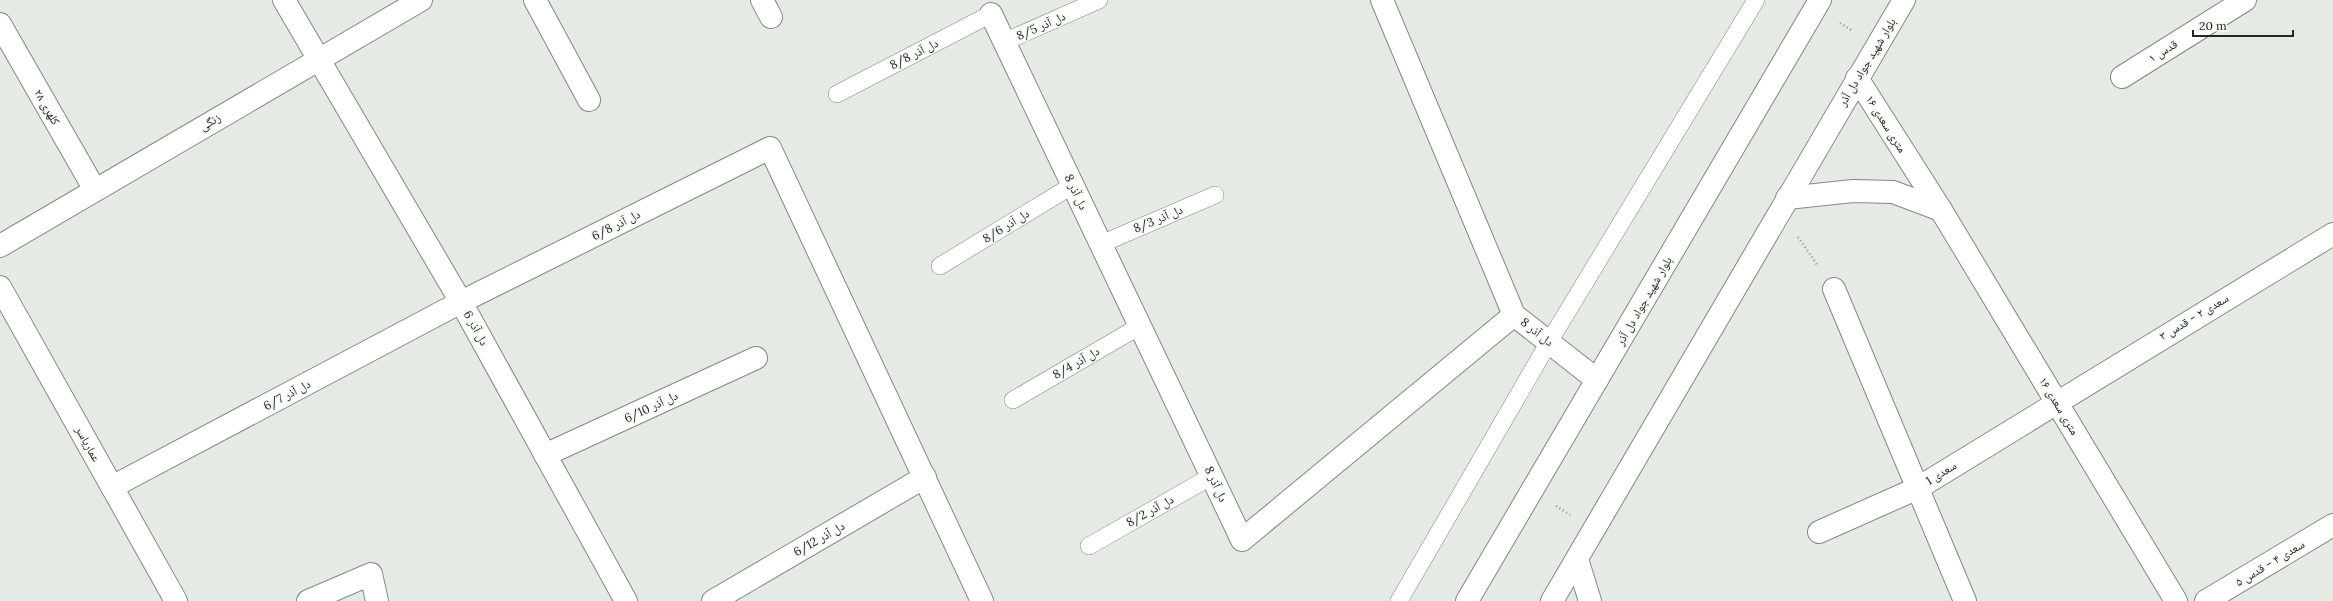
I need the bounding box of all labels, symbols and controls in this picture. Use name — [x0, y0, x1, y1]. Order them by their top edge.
street label: دل آذر 8/5 — [1014, 8, 1068, 44]
scale bar — [2193, 12, 2293, 38]
street label: بلوار شهید جواد دل آذر — [1834, 15, 1899, 110]
text: 20 m — [2199, 18, 2227, 33]
street label: دل آذر 8/8 — [887, 35, 941, 73]
street label: قدس ۱ — [2145, 36, 2180, 65]
street label: کلهری ۲۸ — [31, 86, 64, 127]
street label: ۱۶ متری سعدی — [1863, 92, 1910, 155]
street label: زنگی — [197, 109, 223, 133]
street label: دل آذر 8 — [1061, 172, 1091, 212]
street label: دل آذر 8/3 — [1131, 201, 1185, 237]
street label: دل آذر 8/6 — [980, 205, 1032, 247]
street label: دل آذر 6/8 — [589, 206, 643, 244]
street label: بلوار شهید جواد دل آذر — [1612, 254, 1675, 349]
street label: سعدی ۲ - قدس ۳ — [2156, 290, 2231, 343]
street label: دل آذر 6 — [461, 308, 492, 348]
street label: دل آذر 8 — [1518, 314, 1557, 349]
street label: دل آذر 8/4 — [1050, 343, 1102, 383]
street label: ۱۶ متری سعدی — [2036, 374, 2083, 438]
street label: دل آذر 6/7 — [261, 376, 313, 414]
street label: دل آذر 6/10 — [622, 388, 680, 426]
street label: عماریاسر — [72, 422, 104, 464]
street label: سعدی 1 — [1923, 457, 1959, 488]
street label: دل آذر 8 — [1202, 464, 1231, 504]
street label: دل آذر 8/2 — [1123, 491, 1177, 531]
street label: دل آذر 6/12 — [791, 518, 847, 560]
street label: سعدی ۴ - قدس ۵ — [2232, 536, 2307, 589]

